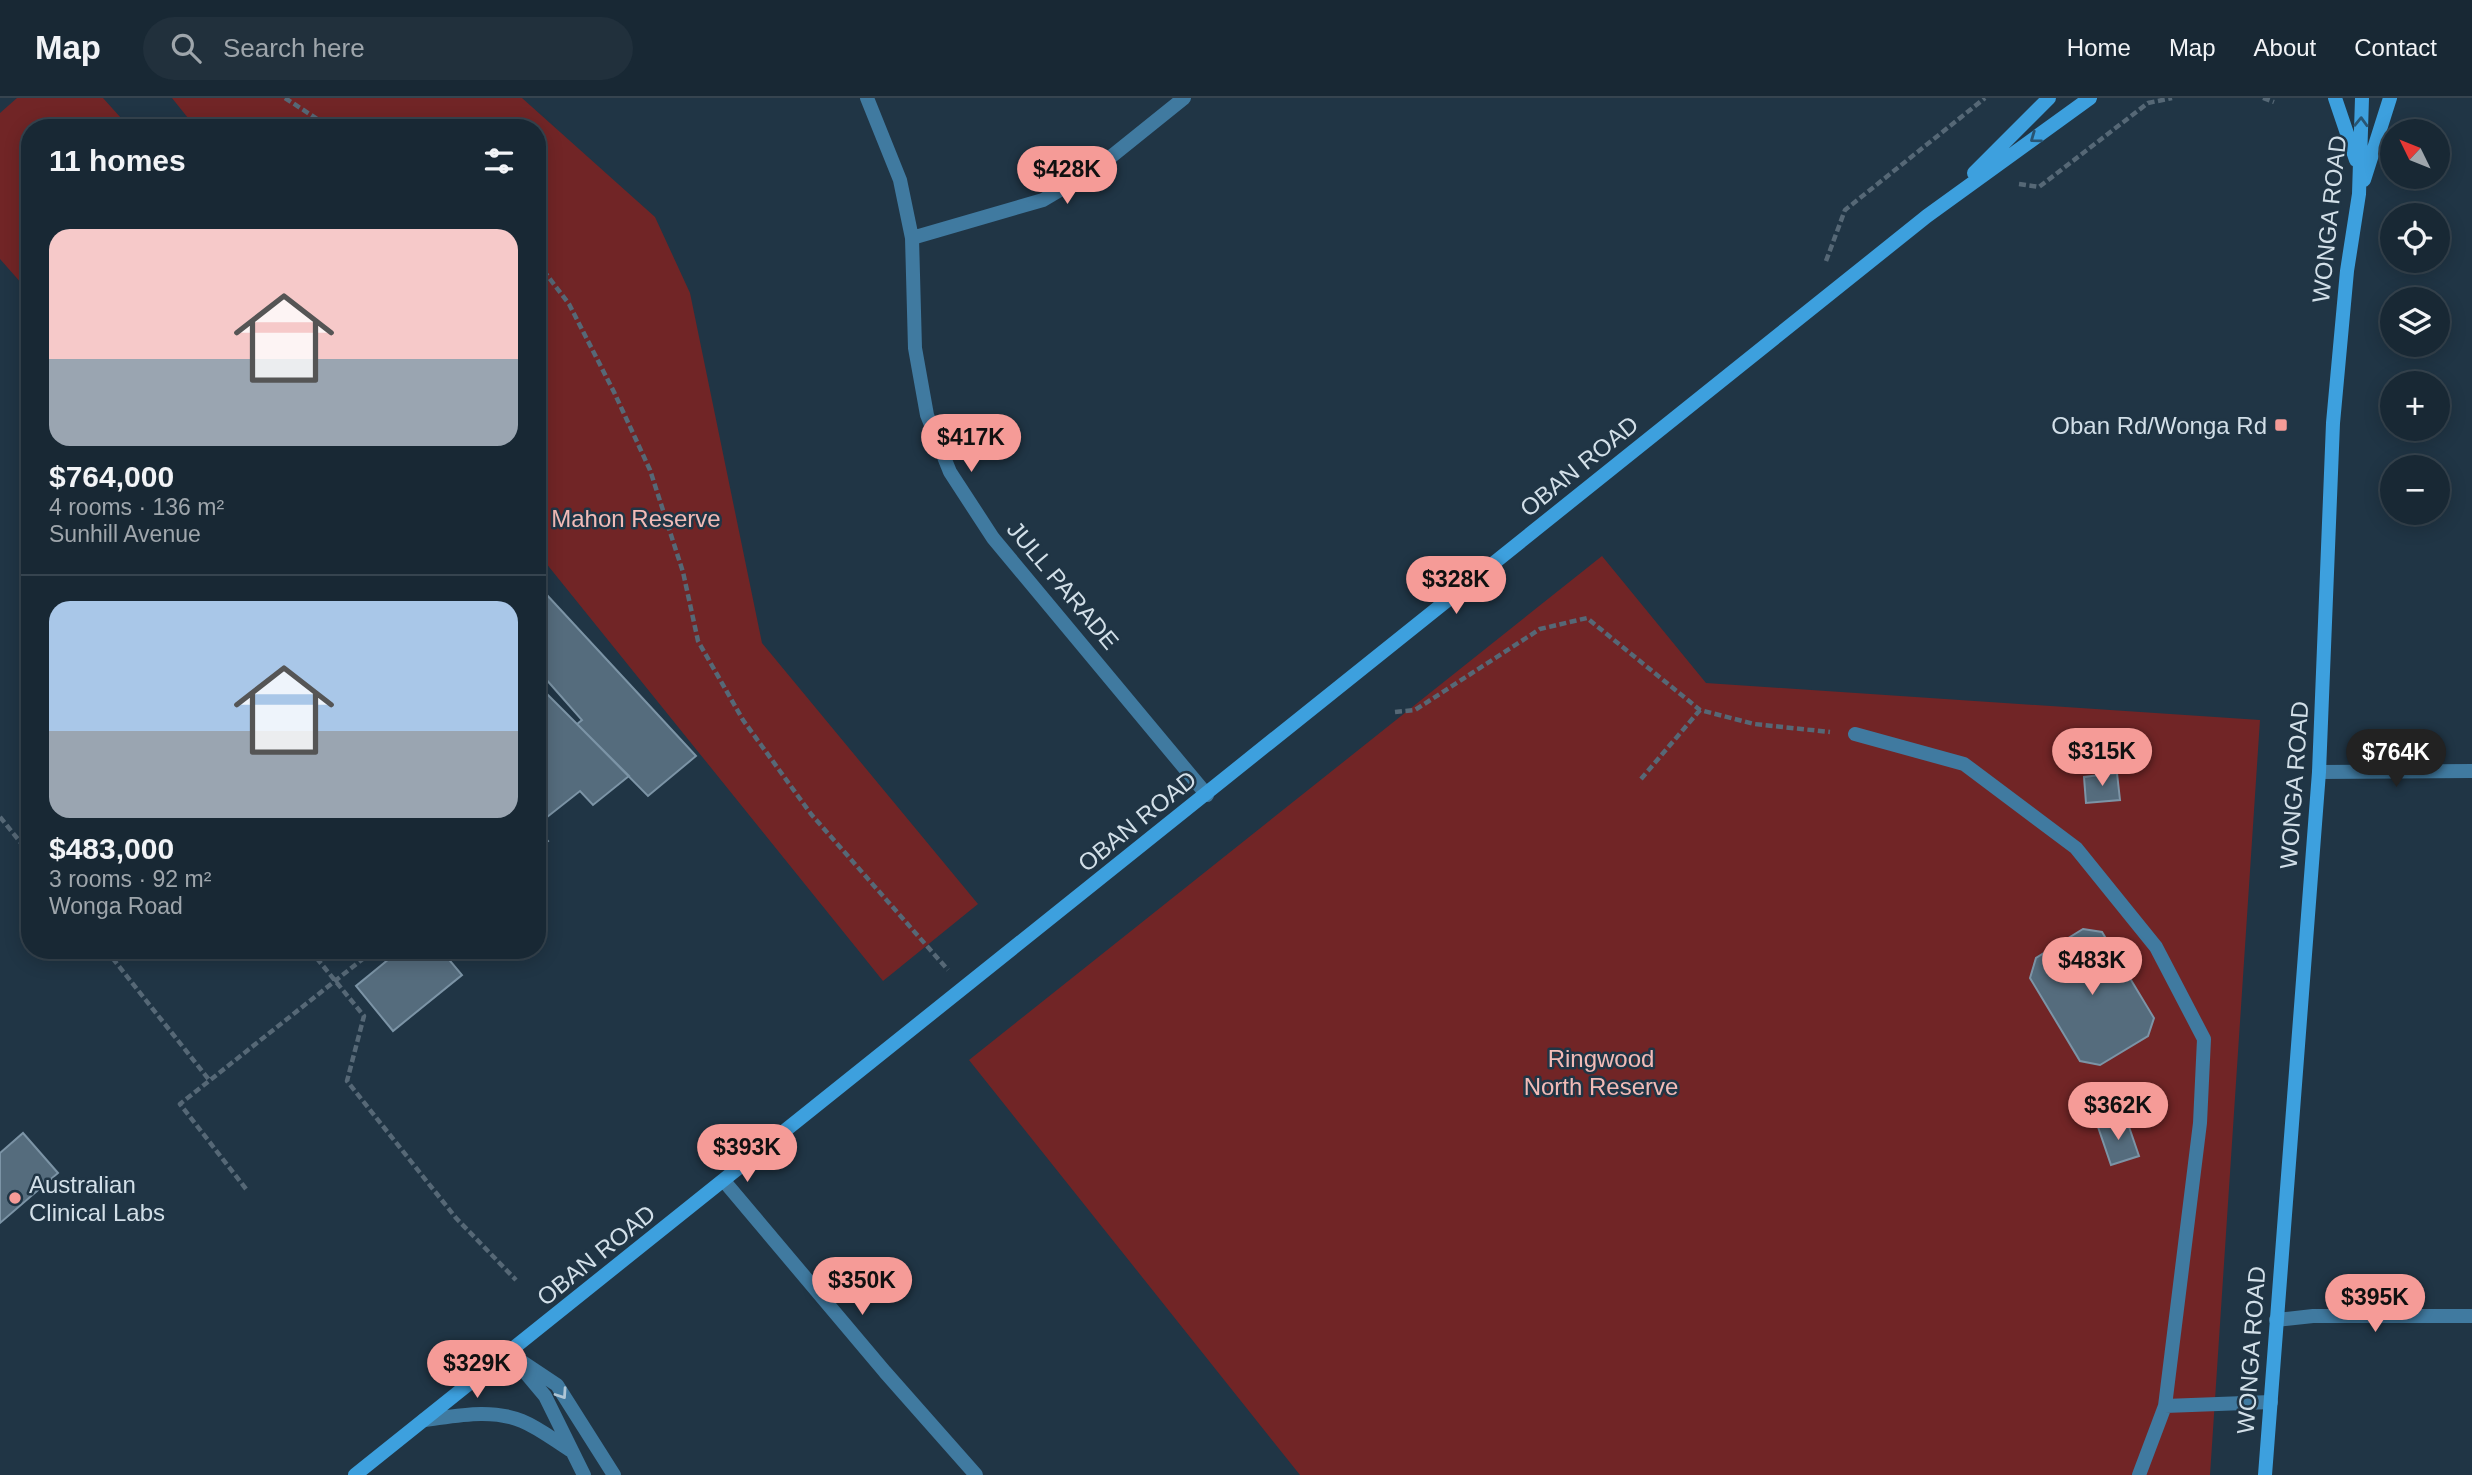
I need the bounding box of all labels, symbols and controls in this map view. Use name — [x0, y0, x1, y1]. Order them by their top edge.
search box — [143, 17, 633, 80]
text: Map — [35, 29, 101, 66]
icon: search — [167, 29, 205, 67]
text: Search here — [223, 33, 365, 63]
text: Home — [2067, 34, 2131, 61]
text: Map — [2169, 34, 2216, 61]
text: About — [2254, 34, 2316, 61]
text: Contact — [2354, 34, 2437, 61]
one-way arrow — [2354, 116, 2369, 127]
north arrow — [2380, 119, 2450, 189]
map controls — [2380, 119, 2450, 525]
one-way arrow — [2030, 130, 2043, 142]
street label: WONGA ROAD — [2307, 134, 2351, 304]
icon: filters — [480, 142, 518, 180]
text: 11 homes — [49, 144, 186, 177]
pin: $428K — [1018, 146, 1116, 206]
text: $428K — [1033, 156, 1101, 182]
button: locate — [2380, 203, 2450, 273]
icon: home — [221, 275, 347, 401]
button: layers — [2380, 287, 2450, 357]
button: + — [2380, 371, 2450, 441]
street label: OBAN ROAD — [1515, 410, 1643, 522]
place label: Oban Rd/Wonga Rd — [2051, 412, 2267, 439]
pin: $417K — [922, 414, 1020, 474]
marker: Oban Rd/Wonga Rd — [2273, 417, 2289, 433]
text: $417K — [937, 424, 1005, 450]
button: − — [2380, 455, 2450, 525]
text: $764,000 — [49, 460, 174, 493]
text: 4 rooms · 136 m² — [49, 494, 224, 520]
park label: Mahon Reserve — [551, 505, 721, 532]
street label: JULL PARADE — [1002, 516, 1124, 654]
text: Sunhill Avenue — [49, 521, 201, 547]
pin: $328K — [1407, 556, 1505, 616]
text: $328K — [1422, 566, 1490, 592]
icon: home — [221, 647, 347, 773]
street label: WONGA ROAD — [2275, 700, 2313, 870]
pin: $315K — [2053, 728, 2151, 788]
pin: $764K — [2347, 730, 2445, 789]
text: $315K — [2068, 738, 2136, 764]
text: $764K — [2362, 739, 2430, 765]
street label: OBAN ROAD — [1073, 765, 1201, 877]
text: $483,000 — [49, 832, 174, 865]
text: 3 rooms · 92 m² — [49, 866, 211, 892]
text: Wonga Road — [49, 893, 183, 919]
pin: $483K — [2043, 937, 2141, 997]
text: $483K — [2058, 947, 2126, 973]
park label: Ringwood North Reserve — [1524, 1045, 1678, 1100]
pin: $362K — [2069, 1082, 2167, 1142]
text: $362K — [2084, 1092, 2152, 1118]
pin: $393K — [698, 1124, 796, 1184]
text: $393K — [713, 1134, 781, 1160]
place label: Australian Clinical Labs — [29, 1171, 165, 1226]
marker: Australian Clinical Labs — [7, 1190, 23, 1206]
street label: OBAN ROAD — [532, 1199, 660, 1311]
pin: $350K — [813, 1258, 911, 1317]
street label: WONGA ROAD — [2232, 1265, 2270, 1435]
text: $350K — [828, 1267, 896, 1293]
pin: $395K — [2326, 1274, 2424, 1334]
text: $395K — [2341, 1284, 2409, 1310]
pin: $329K — [428, 1340, 526, 1400]
text: $329K — [443, 1350, 511, 1376]
one-way arrow — [554, 1386, 566, 1399]

